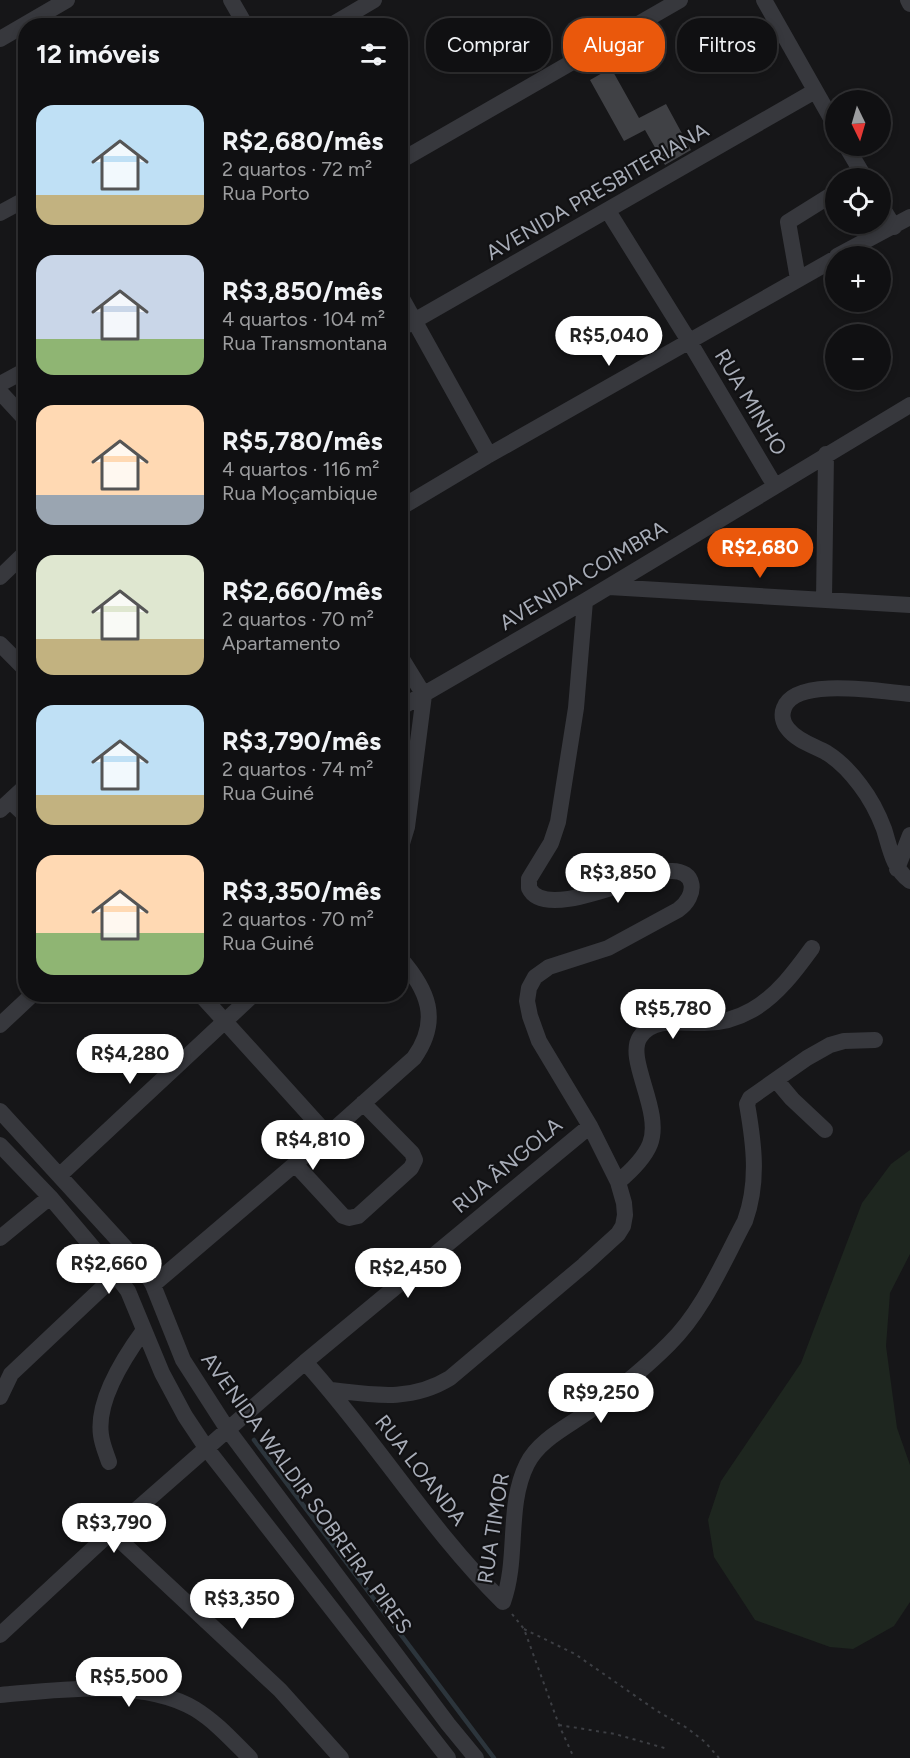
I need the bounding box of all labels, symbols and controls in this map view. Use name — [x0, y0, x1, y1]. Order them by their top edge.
chip: Comprar — [426, 18, 551, 72]
chip: Alugar — [563, 18, 665, 72]
chip: Filtros — [677, 18, 777, 72]
text: 12 imóveis — [36, 38, 160, 70]
icon: filters — [357, 38, 390, 71]
north arrow — [825, 90, 891, 156]
map controls — [825, 90, 891, 390]
street label: AVENIDA PRESBITERIANA — [481, 117, 713, 265]
text: R$2,680/mês — [222, 125, 383, 157]
icon: home — [84, 129, 156, 201]
text: 2 quartos · 72 m² — [222, 157, 372, 181]
button: locate — [825, 168, 891, 234]
text: Rua Porto — [222, 181, 310, 205]
button: + — [825, 246, 891, 312]
text: R$3,850/mês — [222, 275, 383, 307]
icon: home — [84, 279, 156, 351]
text: 4 quartos · 104 m² — [222, 307, 385, 331]
pin: R$5,040 — [554, 316, 664, 367]
text: R$5,040 — [569, 323, 649, 347]
button: − — [825, 324, 891, 390]
text: Rua Transmontana — [222, 331, 387, 355]
street label: RUA MINHO — [710, 344, 792, 460]
text: R$5,780/mês — [222, 425, 383, 457]
icon: home — [84, 429, 156, 501]
text: 4 quartos · 116 m² — [222, 457, 379, 481]
text: Rua Moçambique — [222, 481, 377, 505]
street label: AVENIDA COIMBRA — [495, 515, 671, 635]
pin: R$2,680 — [705, 528, 815, 579]
text: R$2,680 — [721, 535, 799, 559]
text: R$2,660/mês — [222, 575, 382, 607]
icon: home — [84, 579, 156, 651]
text: 2 quartos · 70 m² — [222, 607, 374, 631]
text: Apartamento — [222, 631, 340, 655]
text: R$3,790/mês — [222, 725, 381, 757]
icon: home — [84, 729, 156, 801]
text: 2 quartos · 74 m² — [222, 757, 374, 781]
text: Rua Guiné — [222, 781, 314, 805]
pin: R$3,850 — [563, 853, 673, 904]
text: R$3,850 — [579, 860, 657, 884]
text: R$3,350/mês — [222, 875, 381, 907]
icon: home — [84, 879, 156, 951]
text: 2 quartos · 70 m² — [222, 907, 374, 931]
text: Rua Guiné — [222, 931, 314, 955]
pin: R$5,780 — [618, 989, 728, 1040]
text: R$5,780 — [634, 996, 712, 1020]
pin: R$4,280 — [75, 1034, 185, 1085]
text: R$4,280 — [91, 1041, 169, 1065]
street label: RUA ÂNGOLA — [447, 1112, 567, 1218]
pin: R$4,810 — [258, 1120, 368, 1171]
text: R$4,810 — [275, 1127, 351, 1151]
pin: R$2,660 — [54, 1244, 164, 1295]
pin: R$2,450 — [353, 1248, 463, 1299]
text: R$2,660 — [71, 1251, 147, 1275]
text: R$2,450 — [369, 1255, 447, 1279]
street label: AVENIDA WALDIR SOBREIRA PIRES — [197, 1348, 417, 1638]
pin: R$9,250 — [546, 1373, 656, 1424]
text: R$9,250 — [563, 1380, 639, 1404]
street label: RUA LOANDA — [370, 1410, 472, 1530]
street label: RUA TIMOR — [472, 1471, 514, 1585]
pin: R$3,790 — [59, 1503, 169, 1554]
text: R$3,790 — [76, 1510, 152, 1534]
pin: R$3,350 — [187, 1579, 297, 1630]
text: R$3,350 — [204, 1586, 280, 1610]
pin: R$5,500 — [74, 1657, 184, 1708]
text: R$5,500 — [90, 1664, 168, 1688]

